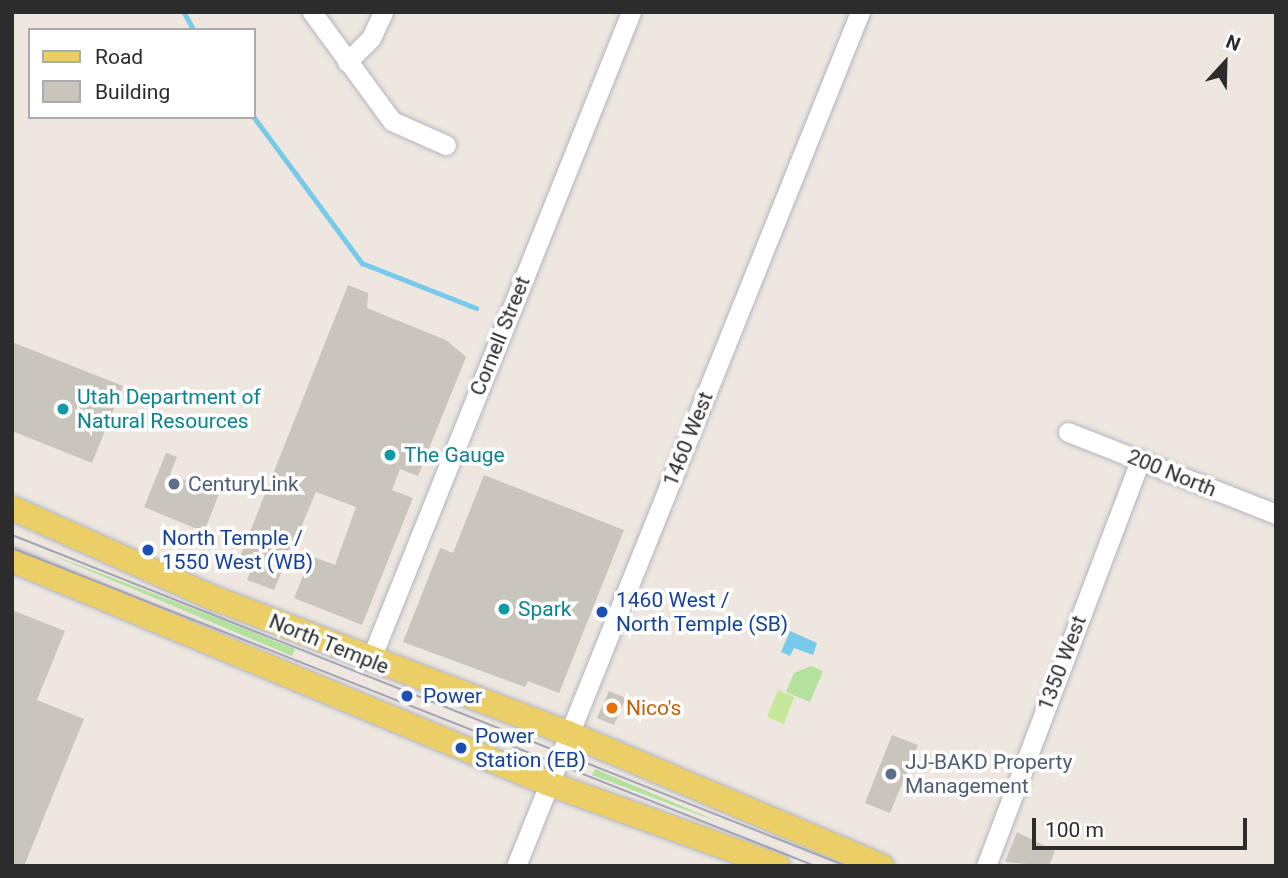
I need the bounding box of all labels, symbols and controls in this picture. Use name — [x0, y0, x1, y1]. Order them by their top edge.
legend — [28, 28, 256, 119]
north arrow — [1190, 28, 1260, 98]
text: N — [1223, 30, 1244, 56]
text: Road — [95, 45, 143, 69]
text: Building — [95, 80, 170, 104]
street label: Cornell Street — [465, 273, 535, 399]
place label: Utah Department of Natural Resources — [77, 384, 261, 434]
street label: 1460 West — [658, 388, 718, 490]
marker: Utah Department of Natural Resources — [55, 401, 71, 417]
place label: The Gauge — [404, 442, 505, 468]
street label: 200 North — [1124, 444, 1220, 502]
marker: The Gauge — [382, 447, 398, 463]
place label: CenturyLink — [188, 471, 299, 497]
marker: CenturyLink — [166, 476, 182, 492]
place label: North Temple / 1550 West (WB) — [162, 525, 313, 575]
marker: North Temple / 1550 West (WB) — [140, 542, 156, 558]
place label: 1460 West / North Temple (SB) — [616, 587, 789, 637]
place label: Spark — [518, 596, 571, 622]
marker: Spark — [496, 601, 512, 617]
marker: 1460 West / North Temple (SB) — [594, 604, 610, 620]
street label: North Temple — [265, 608, 393, 680]
street label: 1350 West — [1032, 612, 1092, 714]
place label: Power — [423, 683, 482, 709]
marker: Power — [397, 686, 417, 706]
place label: Nico's — [626, 695, 681, 721]
marker: Nico's — [604, 700, 620, 716]
place label: Power Station (EB) — [475, 723, 586, 773]
marker: Power Station (EB) — [453, 740, 469, 756]
place label: JJ-BAKD Property Management — [905, 749, 1072, 799]
marker: JJ-BAKD Property Management — [883, 766, 899, 782]
scale bar — [1036, 804, 1251, 848]
text: 100 m — [1045, 818, 1104, 842]

